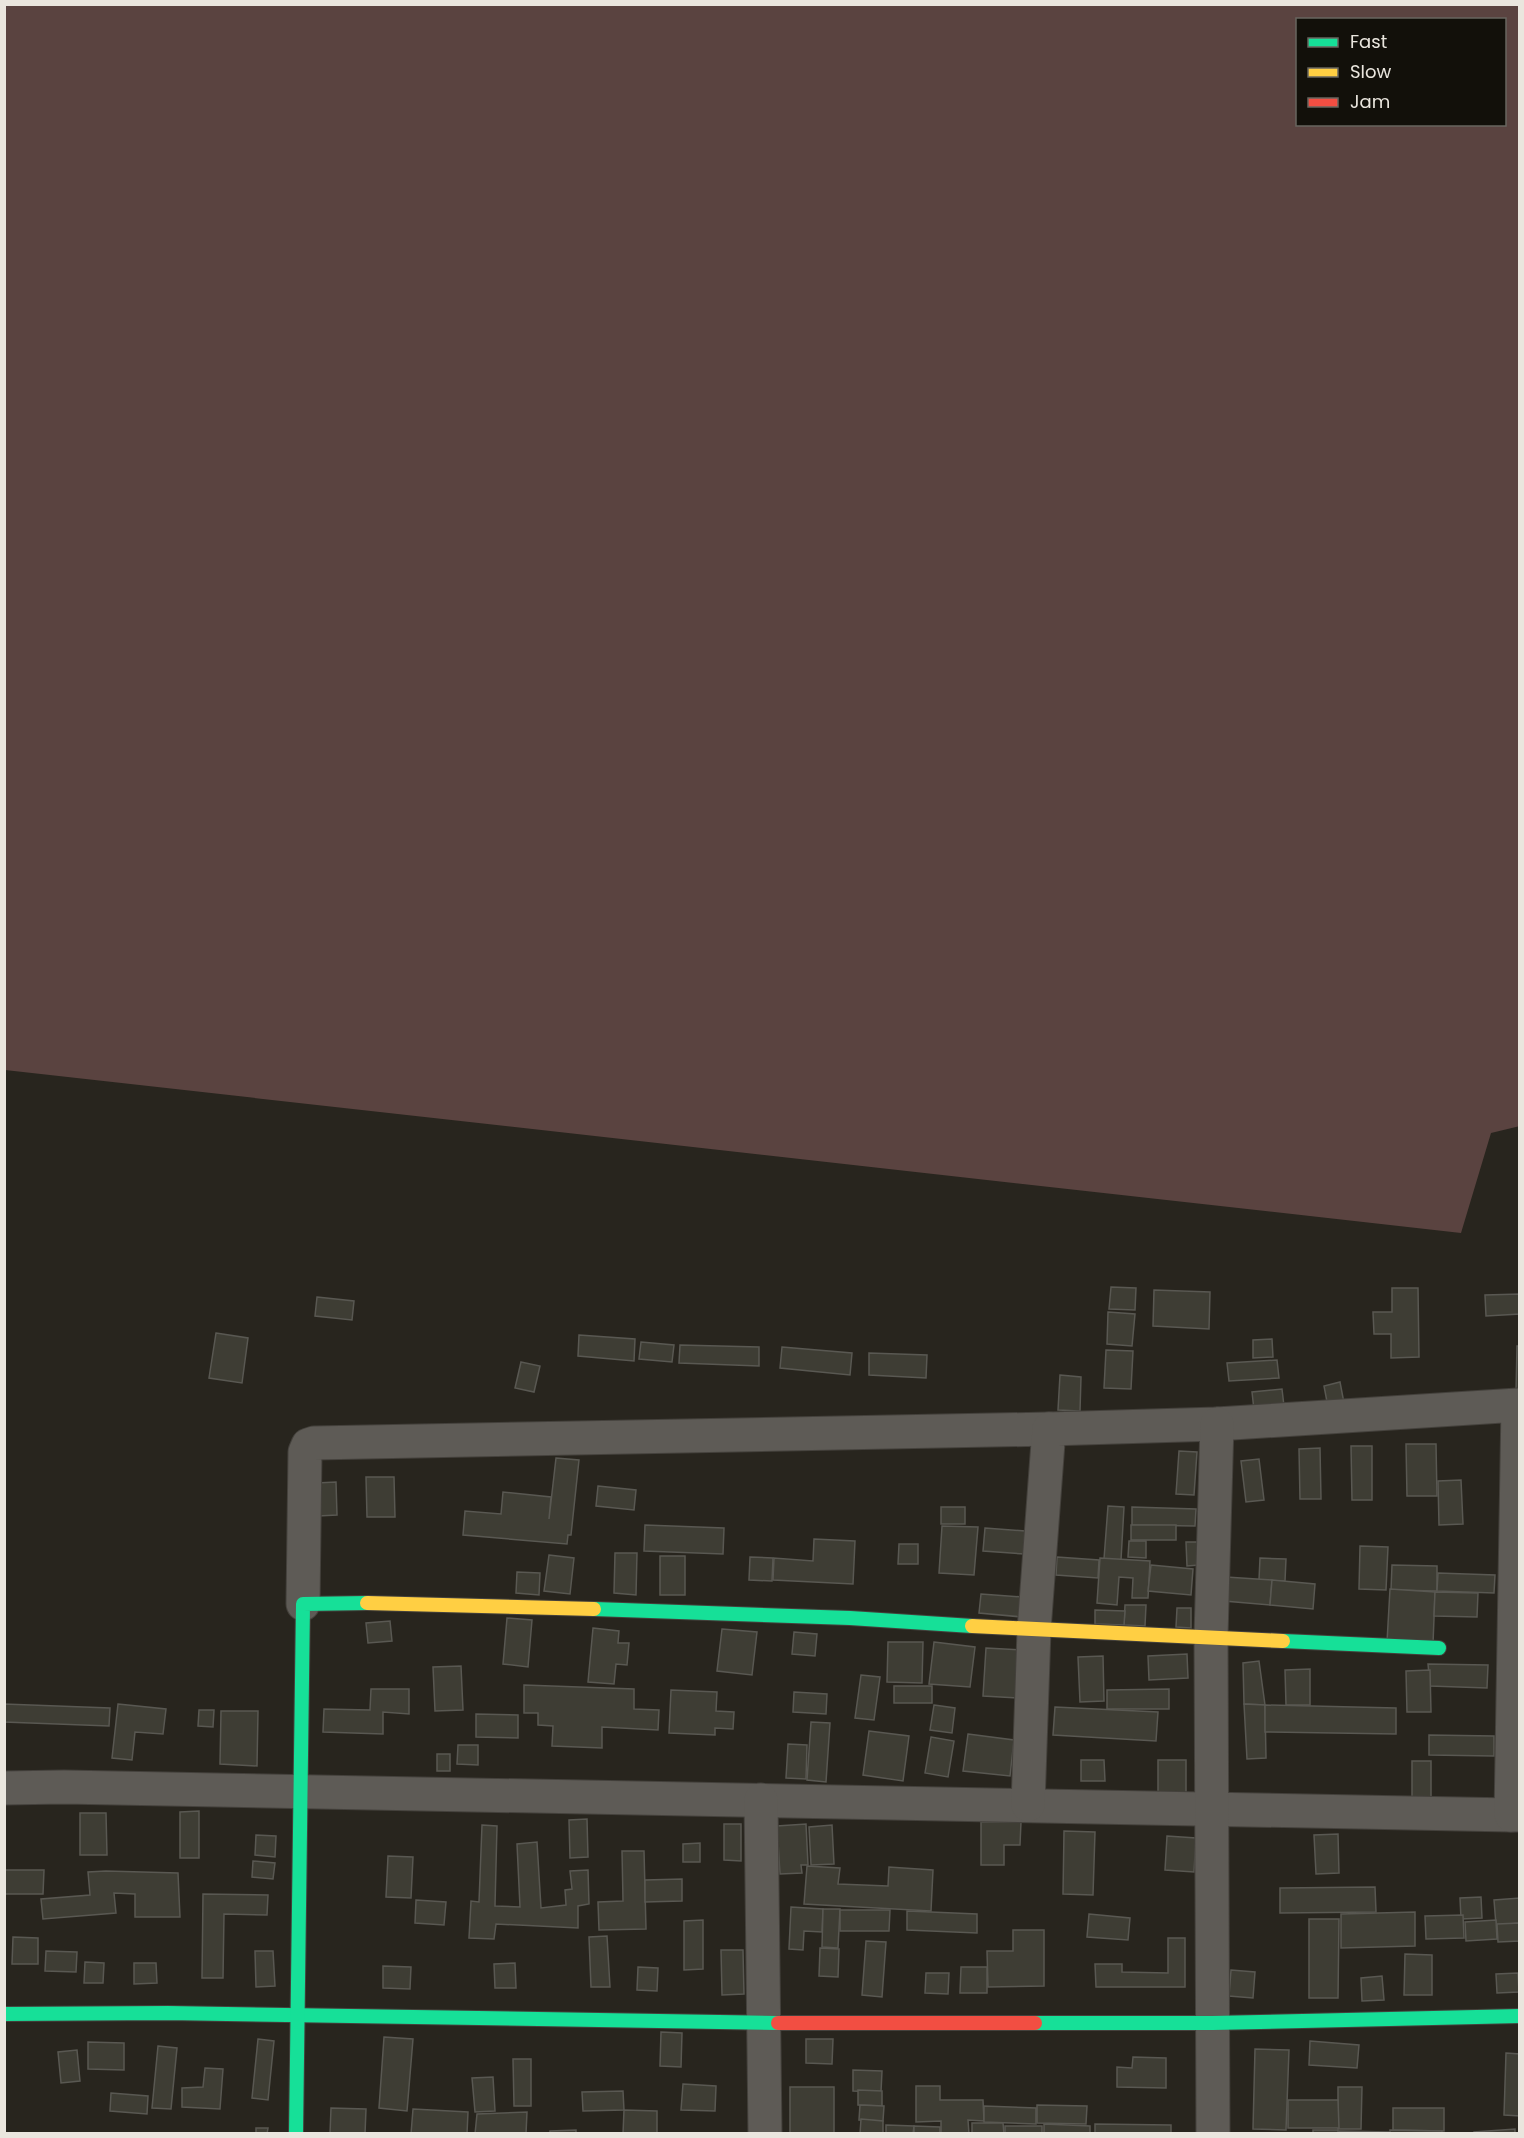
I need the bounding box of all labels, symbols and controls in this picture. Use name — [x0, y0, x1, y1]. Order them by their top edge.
legend — [1296, 18, 1506, 126]
text: Fast — [1350, 29, 1387, 54]
text: Slow — [1350, 59, 1392, 84]
text: Jam — [1350, 89, 1390, 114]

